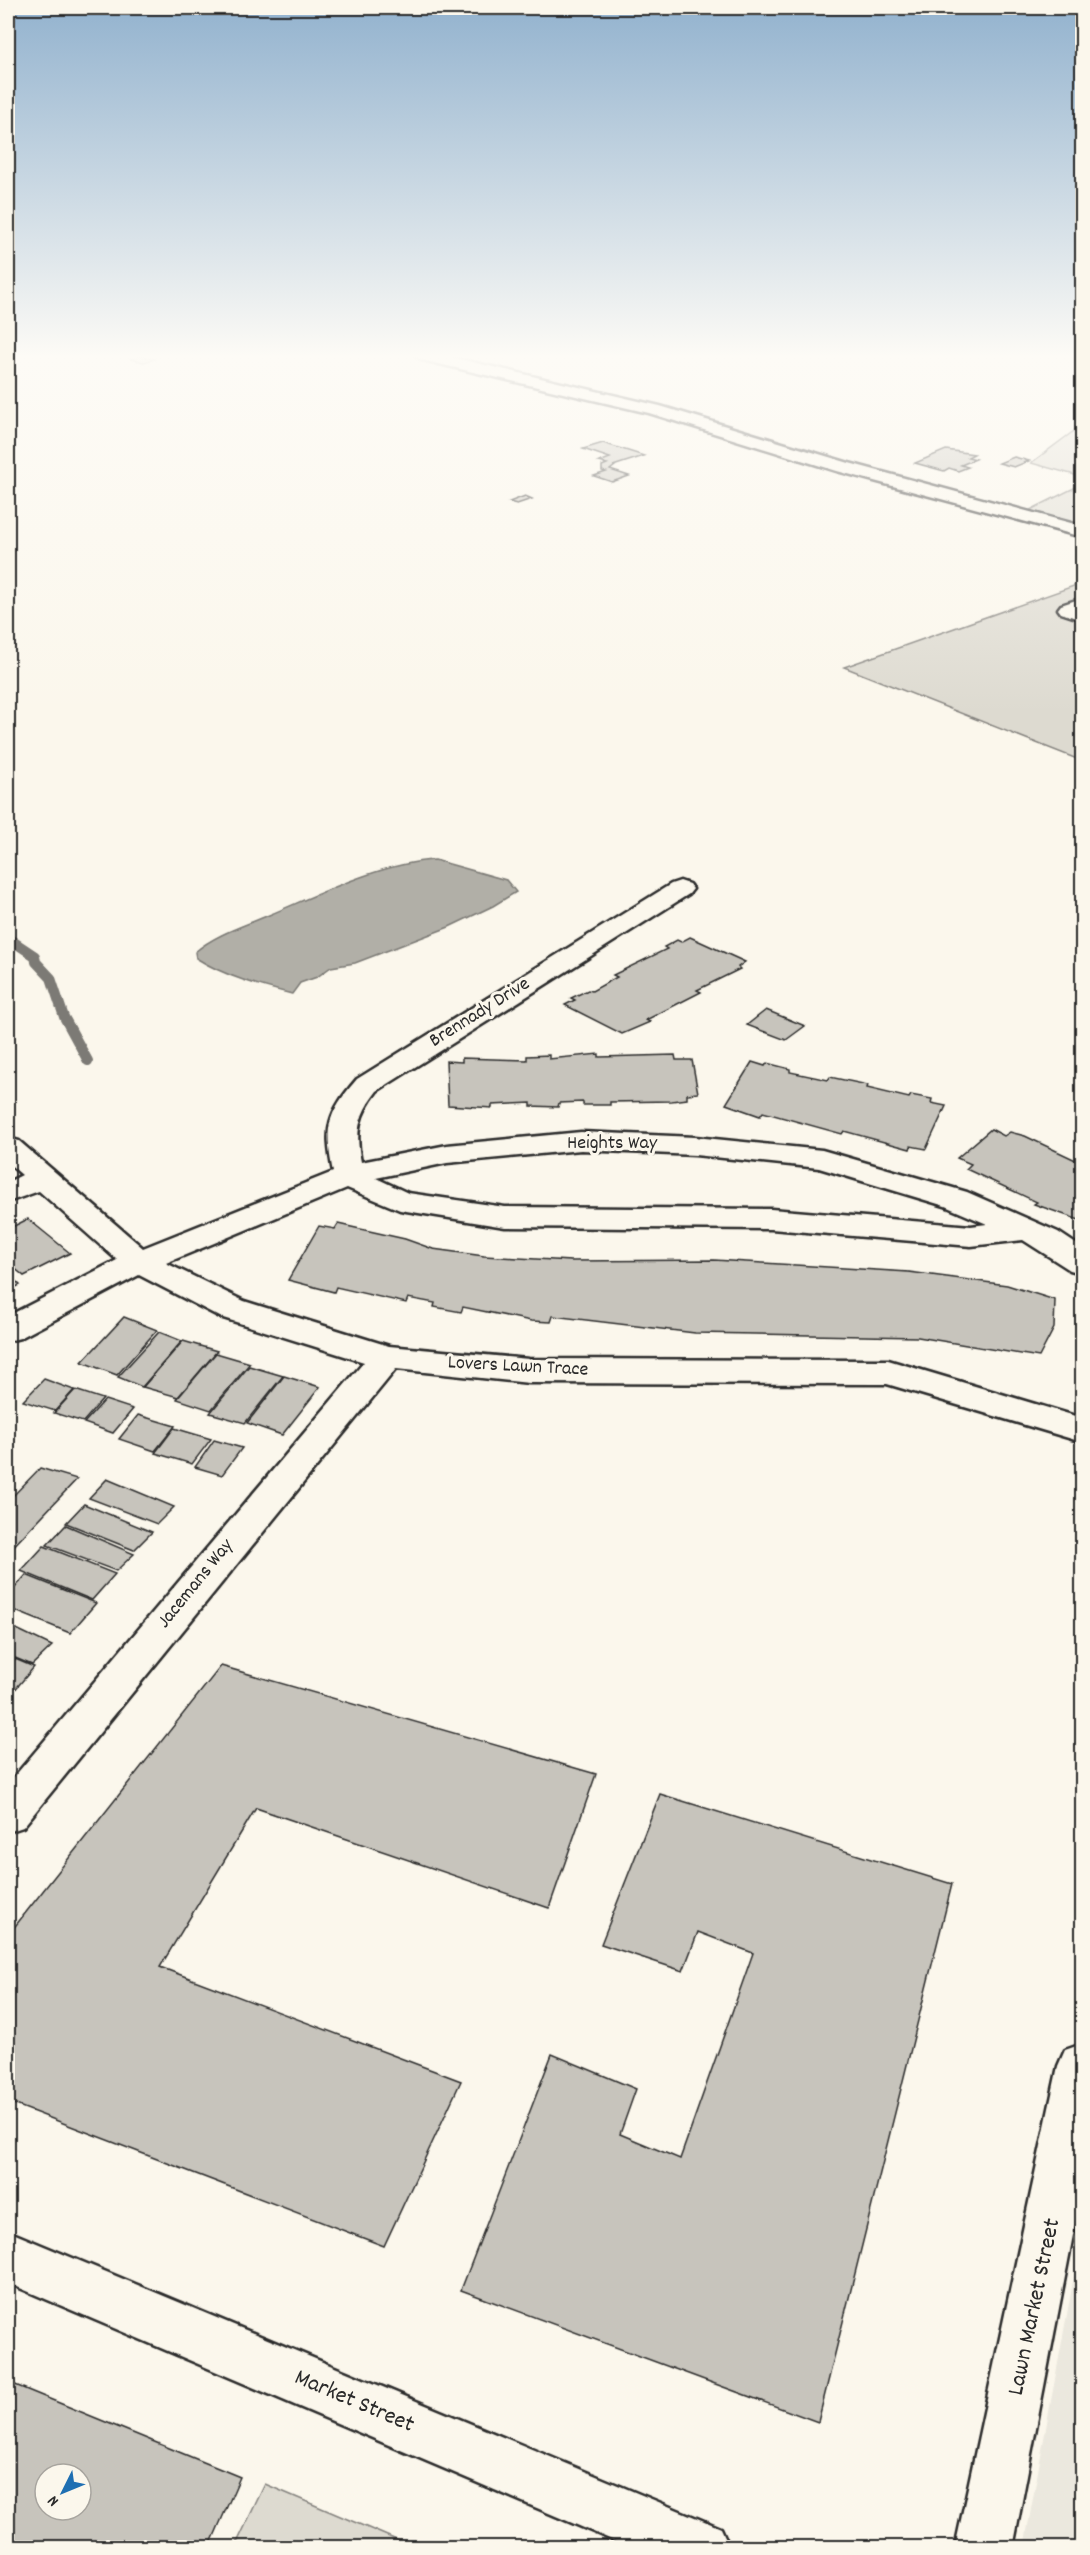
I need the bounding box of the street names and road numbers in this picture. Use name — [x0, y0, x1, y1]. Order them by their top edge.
street label: Brennady Drive — [424, 971, 536, 1055]
street label: Heights Way — [567, 1130, 658, 1158]
street label: Lovers Lawn Trace — [447, 1349, 589, 1385]
street label: Jacemans Way — [151, 1533, 241, 1635]
street label: Lawn Market Street — [1000, 2215, 1070, 2399]
street label: Market Street — [289, 2361, 419, 2443]

